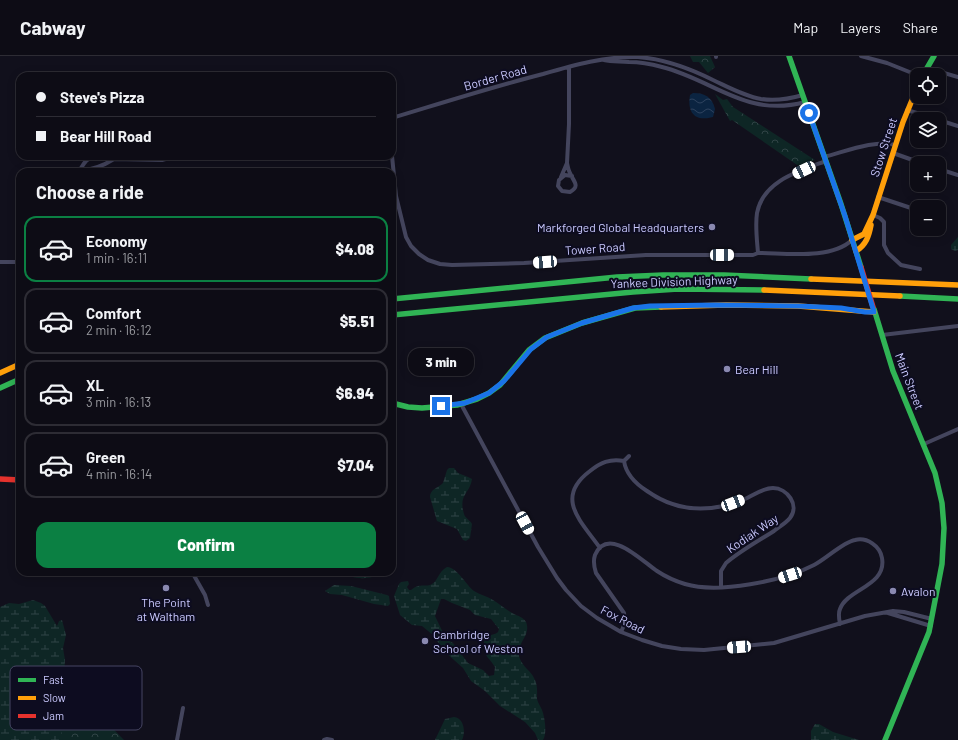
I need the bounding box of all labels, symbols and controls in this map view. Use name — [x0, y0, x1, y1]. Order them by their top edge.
text: Cabway — [20, 16, 86, 39]
text: Map — [793, 19, 818, 36]
text: Layers — [840, 19, 881, 36]
text: Share — [903, 19, 938, 36]
street label: Border Road — [462, 61, 528, 93]
map controls — [910, 68, 946, 236]
button: locate — [910, 68, 946, 104]
text: Steve's Pizza — [60, 88, 144, 106]
route start — [800, 104, 818, 122]
button: layers — [910, 112, 946, 148]
street label: Stow Street — [867, 116, 899, 178]
text: Bear Hill Road — [60, 127, 152, 145]
button: + — [910, 156, 946, 192]
car — [791, 159, 817, 181]
text: Choose a ride — [36, 181, 144, 203]
button: − — [910, 200, 946, 236]
place label: Markforged Global Headquarters — [537, 220, 704, 234]
marker: Markforged Global Headquarters — [707, 222, 717, 232]
icon: car — [38, 231, 74, 267]
text: Economy — [86, 232, 147, 250]
street label: Tower Road — [564, 239, 626, 257]
text: $4.08 — [336, 240, 374, 258]
car — [710, 249, 734, 261]
text: 1 min · 16:11 — [86, 250, 147, 266]
car — [533, 255, 557, 269]
street label: Yankee Division Highway — [610, 272, 738, 290]
icon: car — [38, 303, 74, 339]
text: Comfort — [86, 304, 141, 322]
text: $5.51 — [340, 312, 374, 330]
text: 2 min · 16:12 — [86, 322, 152, 338]
callout: 3 min — [408, 348, 474, 376]
street label: Main Street — [893, 351, 927, 411]
text: 3 min — [425, 354, 457, 370]
place label: Bear Hill — [735, 362, 778, 376]
marker: Bear Hill — [722, 364, 732, 374]
icon: car — [38, 375, 74, 411]
text: XL — [86, 376, 104, 394]
text: $6.94 — [336, 384, 374, 402]
text: 3 min · 16:13 — [86, 394, 151, 410]
route end — [432, 397, 450, 415]
icon: car — [38, 447, 74, 483]
text: Green — [86, 448, 125, 466]
text: $7.04 — [337, 456, 374, 474]
text: 4 min · 16:14 — [86, 466, 152, 482]
car — [720, 493, 746, 513]
car — [514, 510, 536, 536]
street label: Kodiak Way — [723, 510, 781, 555]
button: Confirm — [36, 522, 376, 568]
car — [777, 566, 803, 584]
marker: The Point at Waltham — [161, 583, 171, 593]
place label: Avalon — [901, 584, 935, 598]
marker: Avalon — [888, 586, 898, 596]
place label: The Point at Waltham — [137, 595, 195, 623]
street label: Fox Road — [599, 602, 647, 636]
place label: Cambridge School of Weston — [433, 627, 523, 655]
marker: Cambridge School of Weston — [420, 636, 430, 646]
car — [727, 640, 751, 654]
legend — [10, 666, 142, 730]
text: Fast — [43, 673, 64, 686]
text: Slow — [43, 691, 66, 704]
text: Jam — [43, 709, 64, 722]

